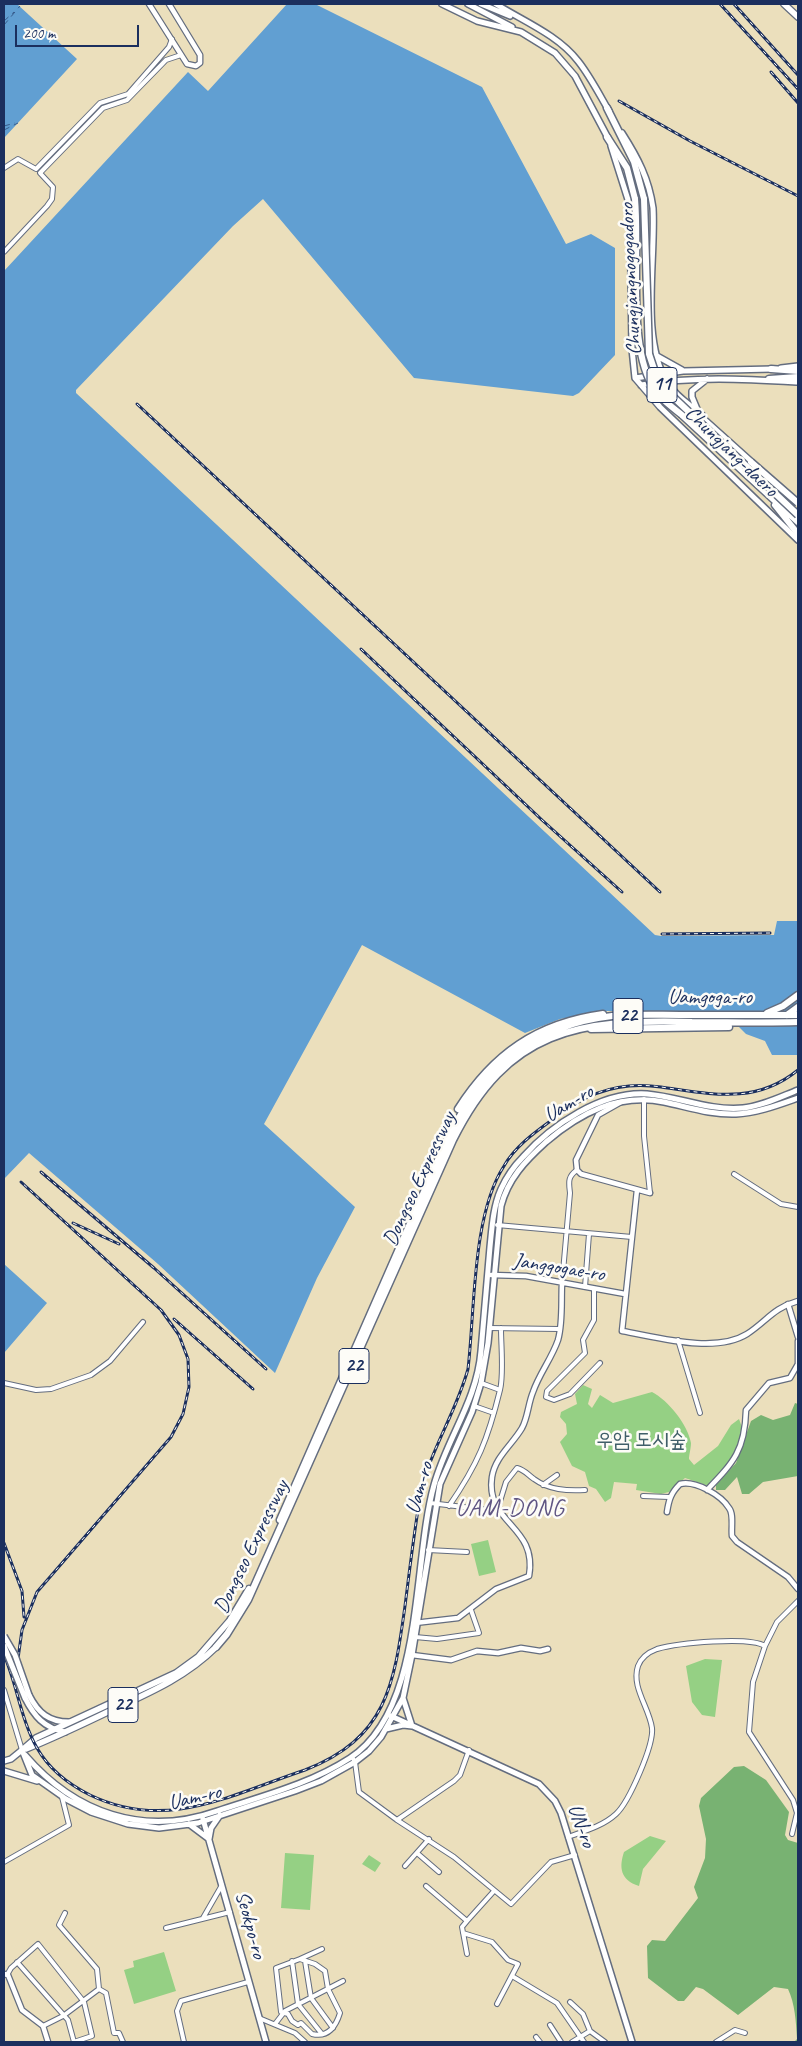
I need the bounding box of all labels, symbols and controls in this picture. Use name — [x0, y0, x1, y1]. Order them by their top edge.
scale bar — [18, 15, 141, 47]
text: 200 m — [23, 24, 55, 43]
street label: Chungjangnogogadoro — [614, 202, 648, 356]
road number: 11 — [647, 368, 677, 402]
street label: Chungjang-daero — [679, 401, 783, 503]
street label: Uamgoga-ro — [668, 984, 752, 1010]
road number: 22 — [613, 998, 643, 1034]
street label: Uam-ro — [540, 1080, 598, 1128]
street label: Dongseo Expressway — [378, 1108, 462, 1250]
street label: Janggogae-ro — [512, 1248, 606, 1288]
road number: 22 — [339, 1348, 369, 1384]
park label: 우암 도시숲 — [596, 1427, 686, 1453]
street label: Uam-ro — [401, 1459, 439, 1517]
street label: Dongseo Expressway — [209, 1476, 295, 1618]
district label: UAM-DONG — [455, 1495, 565, 1523]
road number: 22 — [108, 1688, 138, 1722]
street label: Uam-ro — [166, 1780, 224, 1816]
street label: UN-ro — [562, 1801, 600, 1851]
street label: Seokpo-ro — [229, 1888, 271, 1962]

